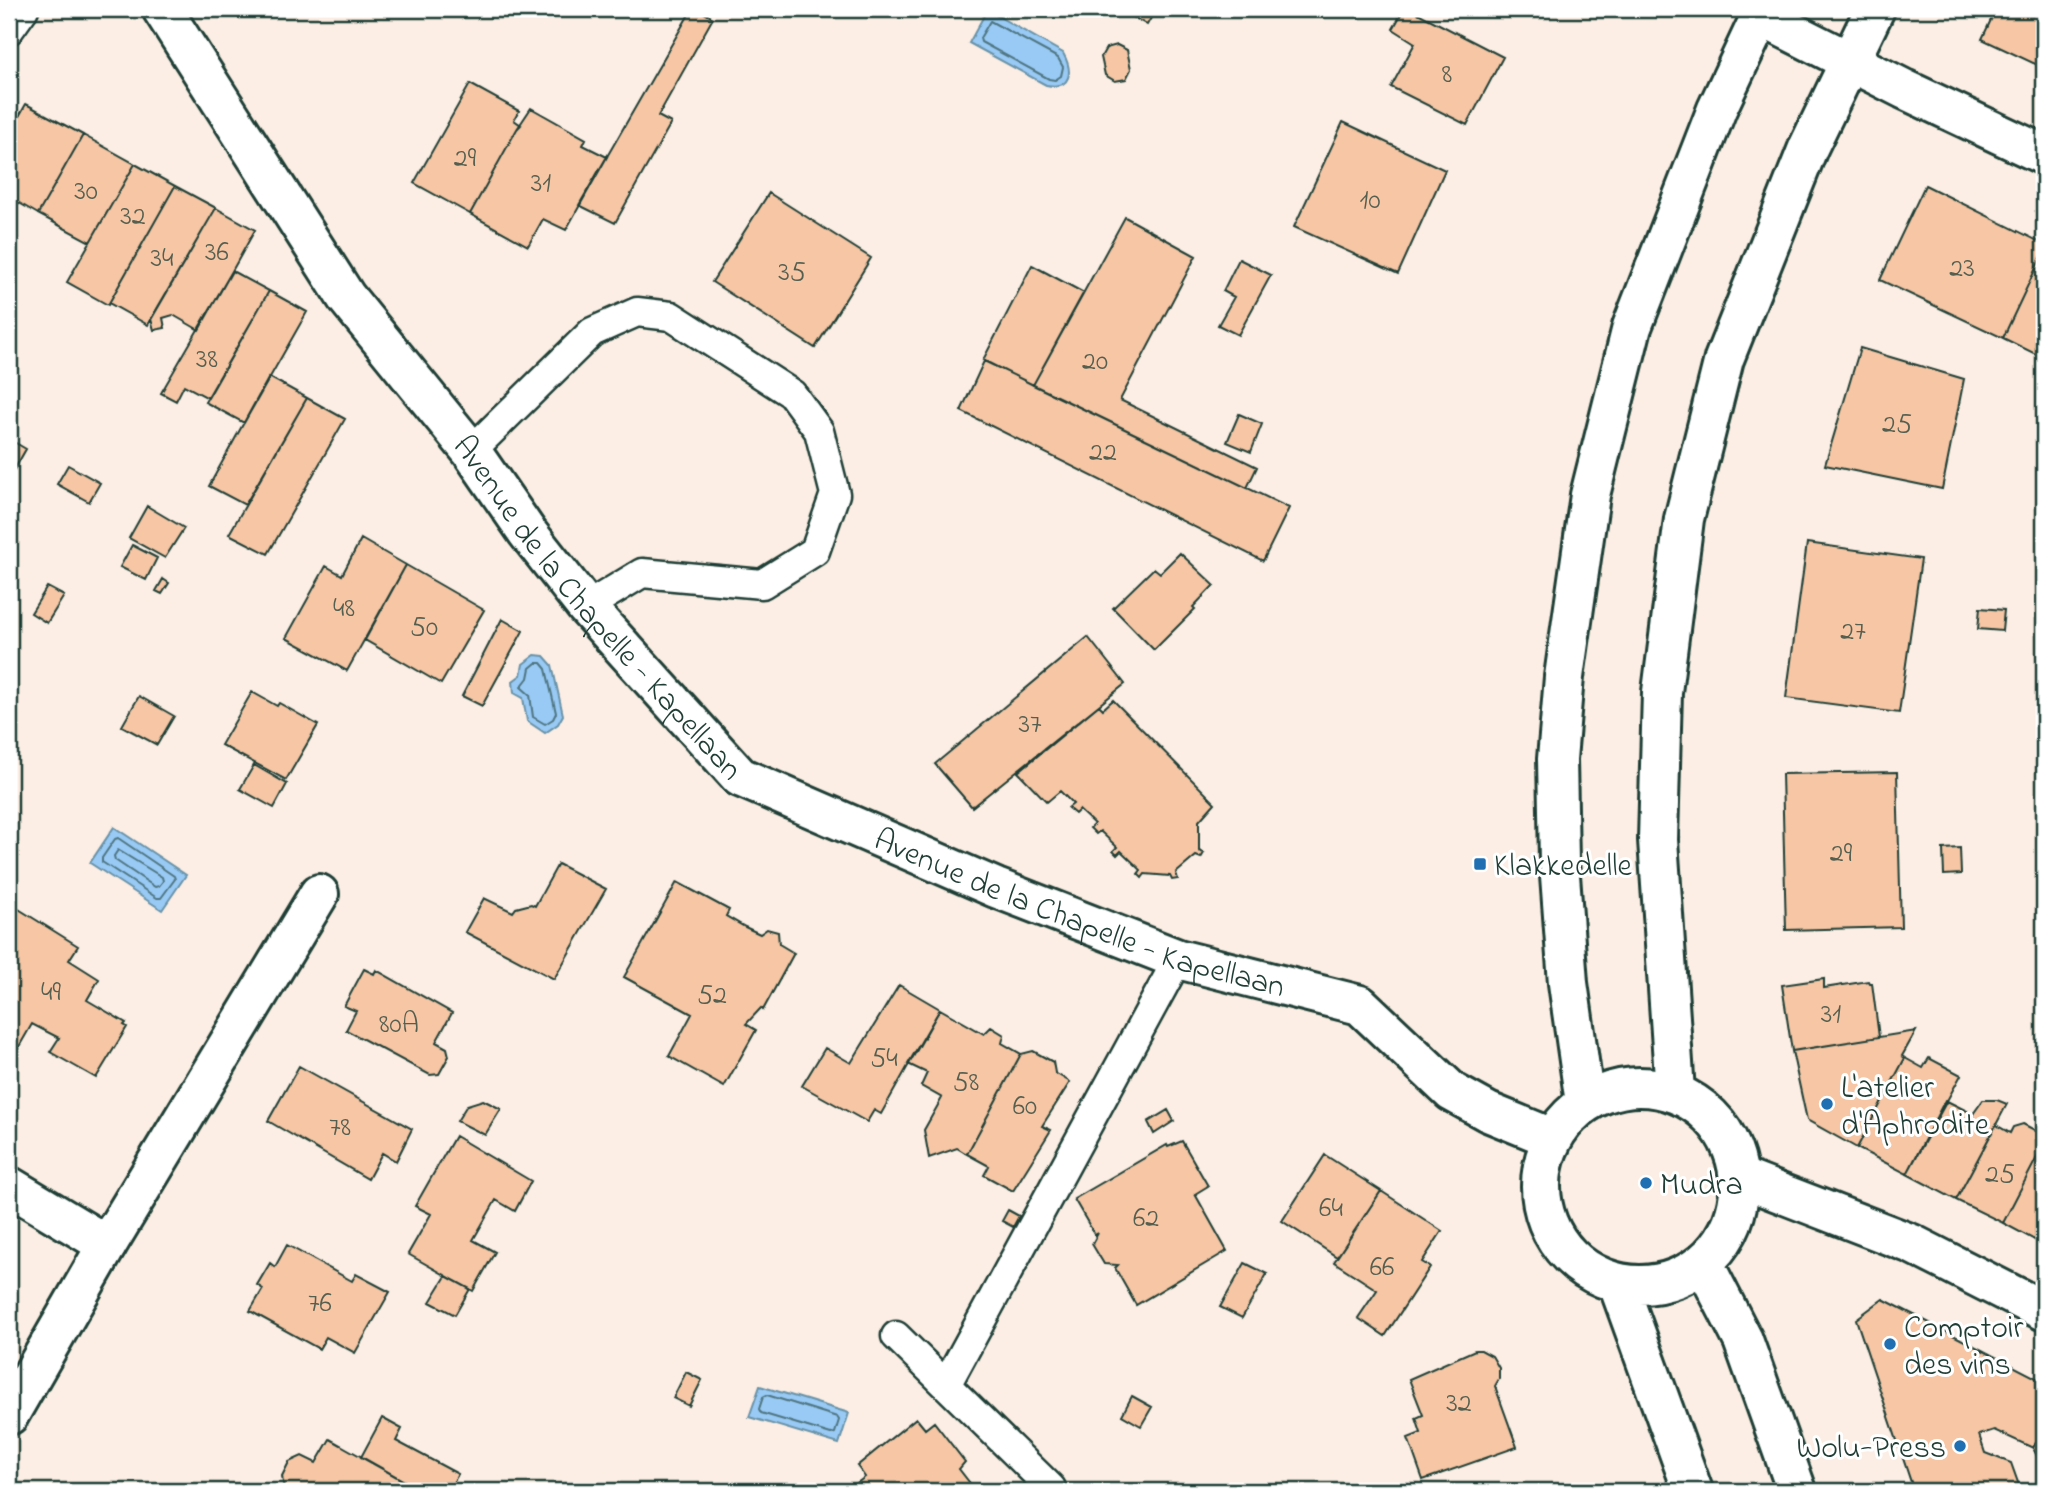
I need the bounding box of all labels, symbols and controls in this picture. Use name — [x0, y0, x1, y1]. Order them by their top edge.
house number: 8 — [1442, 55, 1452, 96]
house number: 29 — [454, 139, 477, 180]
house number: 31 — [531, 164, 551, 205]
house number: 30 — [74, 172, 98, 213]
house number: 10 — [1359, 181, 1381, 222]
house number: 32 — [120, 197, 146, 238]
house number: 36 — [205, 233, 229, 274]
house number: 34 — [150, 239, 174, 280]
house number: 23 — [1949, 249, 1975, 290]
house number: 35 — [778, 253, 806, 294]
house number: 38 — [196, 340, 218, 381]
house number: 20 — [1082, 342, 1108, 383]
house number: 25 — [1882, 405, 1912, 446]
street label: Avenue de la Chapelle - Kapellaan — [440, 426, 752, 792]
house number: 22 — [1089, 433, 1117, 474]
house number: 48 — [333, 589, 355, 630]
house number: 50 — [410, 608, 438, 649]
house number: 27 — [1840, 612, 1866, 653]
house number: 37 — [1018, 705, 1042, 746]
street label: Avenue de la Chapelle - Kapellaan — [866, 818, 1290, 1012]
house number: 29 — [1830, 834, 1853, 875]
place label: Klakkedelle — [1494, 844, 1633, 891]
marker: Klakkedelle — [1472, 856, 1488, 872]
house number: 49 — [41, 973, 62, 1014]
house number: 52 — [697, 976, 727, 1017]
house number: 31 — [1821, 995, 1841, 1036]
house number: 80A — [379, 1005, 419, 1046]
house number: 54 — [870, 1039, 898, 1080]
house number: 58 — [953, 1063, 979, 1104]
place label: L'atelier d'Aphrodite — [1841, 1066, 1990, 1150]
house number: 60 — [1013, 1087, 1037, 1128]
marker: L'atelier d'Aphrodite — [1819, 1096, 1835, 1112]
house number: 78 — [329, 1108, 351, 1149]
house number: 25 — [1985, 1155, 2015, 1196]
place label: Mudra — [1660, 1163, 1743, 1210]
marker: Mudra — [1638, 1175, 1654, 1191]
house number: 64 — [1319, 1189, 1343, 1230]
house number: 62 — [1133, 1199, 1159, 1240]
house number: 66 — [1370, 1248, 1394, 1289]
house number: 76 — [308, 1284, 332, 1325]
place label: Comptoir des vins — [1904, 1306, 2024, 1390]
marker: Comptoir des vins — [1882, 1336, 1898, 1352]
house number: 32 — [1446, 1384, 1472, 1425]
place label: Wolu-Press — [1796, 1426, 1946, 1473]
marker: Wolu-Press — [1952, 1438, 1968, 1454]

